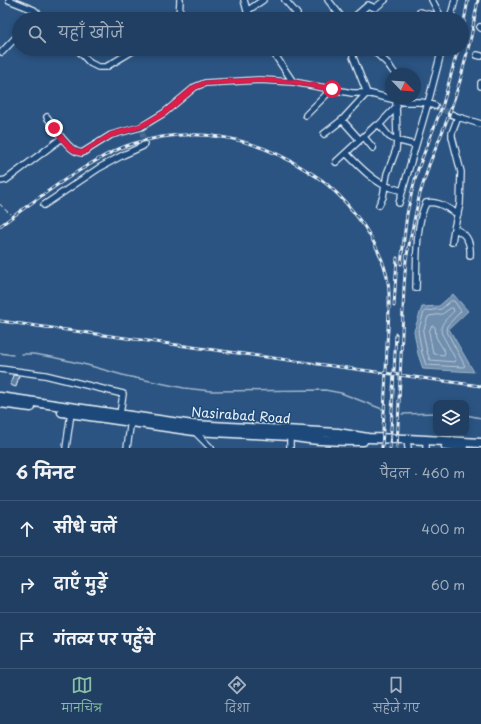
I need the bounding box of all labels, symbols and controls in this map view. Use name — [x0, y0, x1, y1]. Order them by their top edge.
search box — [12, 12, 469, 56]
text: यहाँ खोजें — [58, 20, 124, 43]
icon: search — [26, 23, 48, 45]
north arrow — [385, 68, 421, 104]
route start — [323, 80, 341, 98]
route end — [45, 119, 63, 137]
map controls — [433, 400, 469, 436]
button: layers — [433, 400, 469, 436]
street label: Nasirabad Road — [191, 402, 291, 427]
text: 6 मिनट — [16, 459, 75, 485]
text: पैदल · 460 m — [380, 463, 465, 482]
text: सीधे चलें — [54, 515, 116, 538]
icon: ahead — [16, 518, 38, 540]
text: 400 m — [422, 519, 465, 538]
text: दाएँ मुड़ें — [54, 571, 107, 594]
icon: right — [16, 574, 38, 596]
text: 60 m — [431, 575, 465, 594]
text: गंतव्य पर पहुँचे — [54, 627, 155, 650]
icon: arrive — [16, 630, 38, 652]
tab: मानचित्र — [62, 674, 102, 720]
tab: दिशा — [225, 674, 250, 720]
tab: सहेजे गए — [373, 674, 419, 720]

